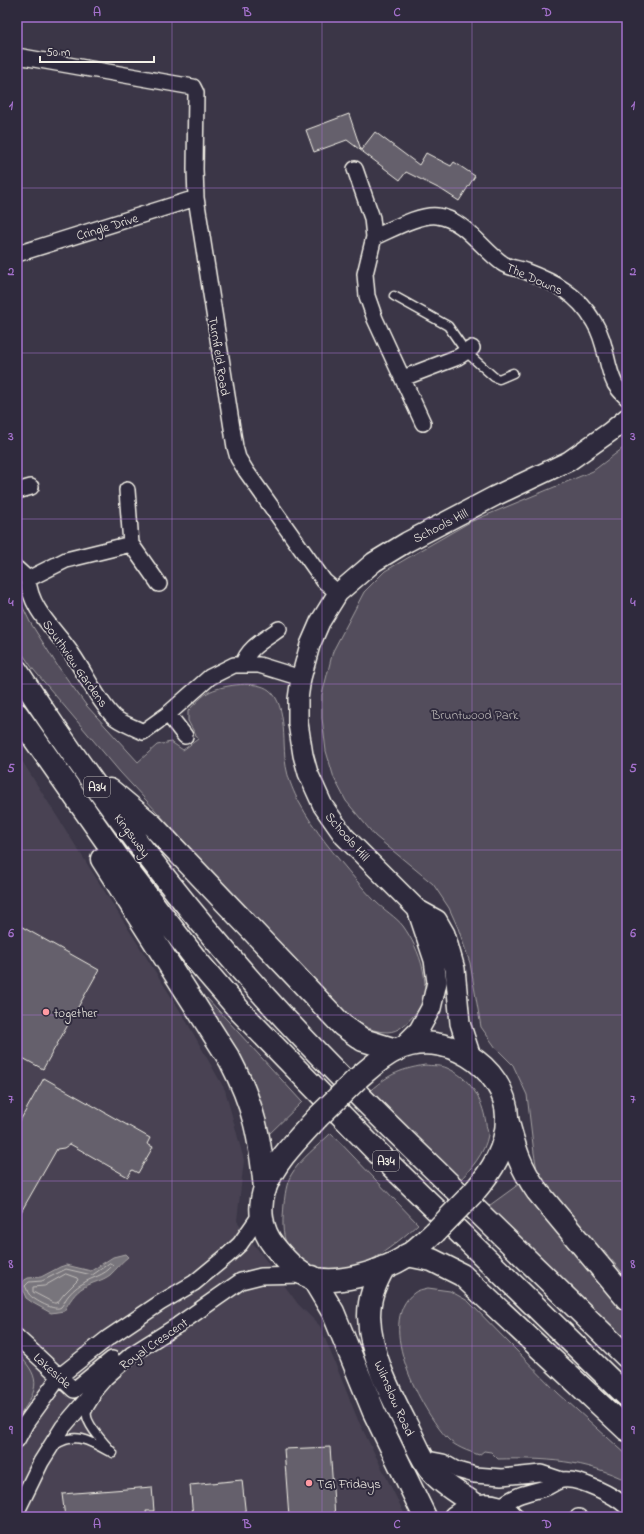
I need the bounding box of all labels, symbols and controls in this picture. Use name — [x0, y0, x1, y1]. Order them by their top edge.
text: A — [93, 3, 101, 22]
text: B — [242, 3, 252, 22]
text: C — [393, 3, 401, 22]
text: D — [541, 3, 552, 22]
scale bar — [40, 38, 154, 64]
text: 50 m — [46, 44, 70, 62]
text: 1 — [9, 96, 14, 115]
text: 1 — [631, 96, 636, 115]
street label: Cringle Drive — [74, 209, 141, 247]
street label: The Downs — [503, 258, 566, 301]
text: 2 — [7, 262, 15, 281]
text: 2 — [629, 262, 637, 281]
street label: Turnfield Road — [203, 315, 234, 398]
text: 3 — [7, 427, 14, 446]
text: 3 — [629, 427, 636, 446]
street label: Schools Hill — [410, 504, 472, 548]
text: 4 — [7, 593, 14, 612]
text: 4 — [629, 593, 636, 612]
street label: Southview Gardens — [37, 616, 112, 712]
park label: Bruntwood Park — [431, 706, 519, 725]
text: 5 — [7, 759, 15, 778]
text: 5 — [629, 759, 637, 778]
road number: A34 — [84, 777, 110, 797]
street label: Schools Hill — [320, 808, 374, 866]
street label: Kingsway — [108, 810, 155, 862]
text: 6 — [7, 924, 14, 943]
text: 6 — [629, 924, 636, 943]
place label: together — [54, 1004, 98, 1024]
marker: together — [41, 1007, 51, 1017]
text: 7 — [8, 1090, 14, 1109]
text: 7 — [630, 1090, 636, 1109]
road number: A34 — [373, 1151, 399, 1171]
text: 8 — [8, 1255, 14, 1274]
text: 8 — [630, 1255, 636, 1274]
street label: Royal Crescent — [116, 1313, 193, 1376]
street label: Lakeside — [29, 1349, 75, 1393]
street label: Wilmslow Road — [368, 1358, 419, 1440]
text: 9 — [8, 1421, 14, 1440]
text: 9 — [630, 1421, 636, 1440]
place label: TGI Fridays — [317, 1475, 381, 1495]
marker: TGI Fridays — [304, 1478, 314, 1488]
text: A — [93, 1515, 101, 1534]
text: B — [242, 1515, 252, 1534]
text: C — [393, 1515, 401, 1534]
text: D — [541, 1515, 552, 1534]

